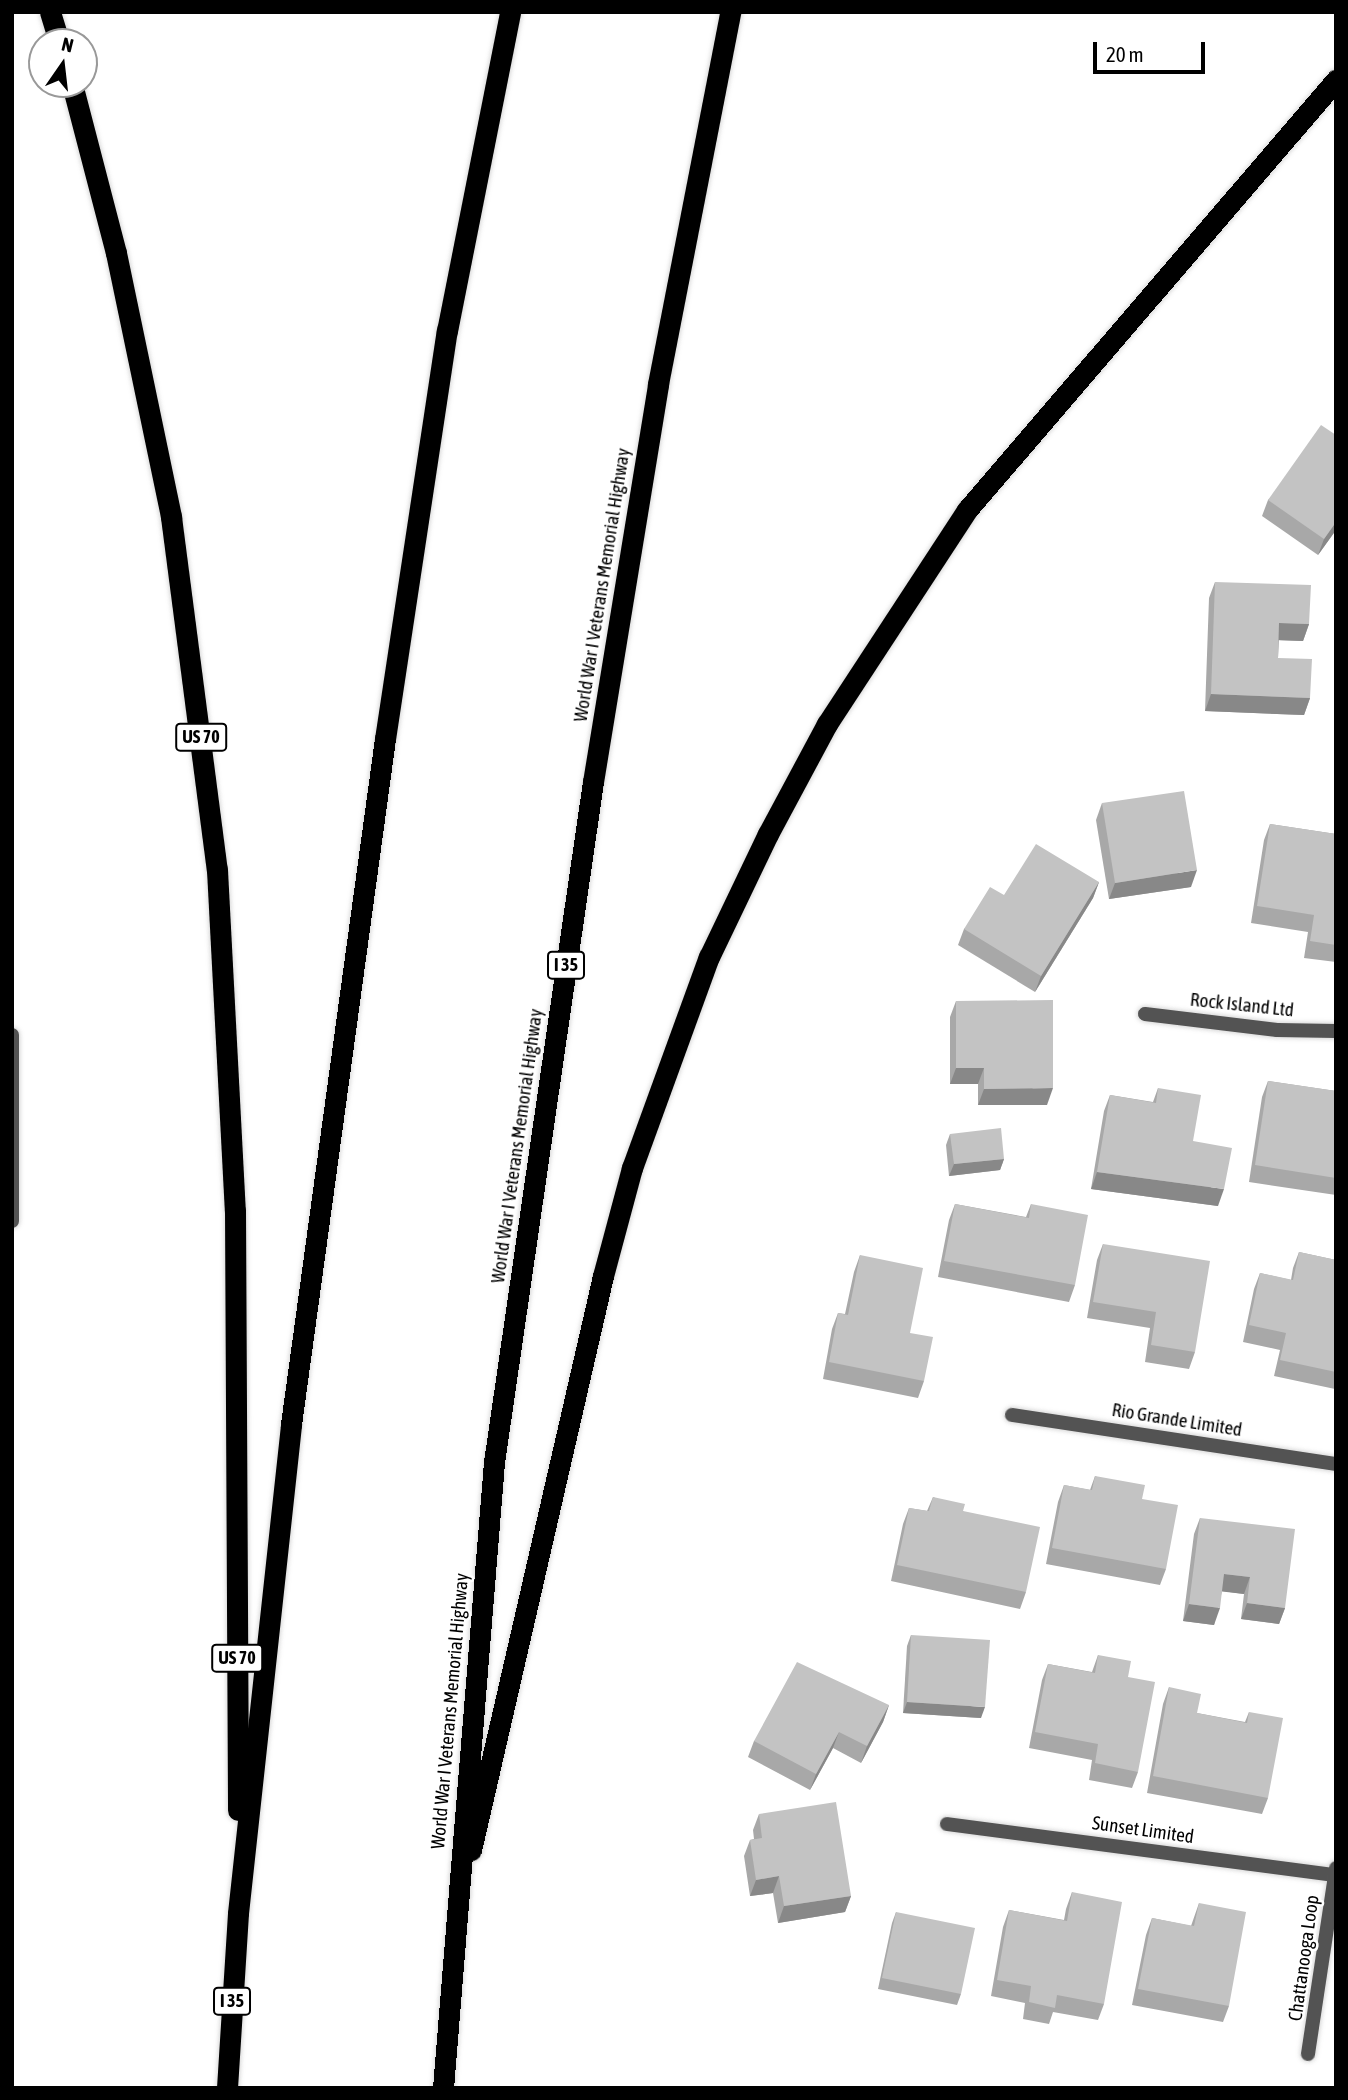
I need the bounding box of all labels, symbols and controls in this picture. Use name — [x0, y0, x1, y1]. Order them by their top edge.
north arrow — [28, 28, 98, 98]
scale bar — [1096, 28, 1208, 72]
text: N — [59, 33, 76, 57]
text: 20 m — [1106, 42, 1144, 66]
street label: World War I Veterans Memorial Highway — [569, 447, 635, 723]
road number: US 70 — [175, 722, 227, 752]
road number: I 35 — [547, 950, 585, 980]
street label: Rock Island Ltd — [1189, 988, 1295, 1022]
street label: World War I Veterans Memorial Highway — [486, 1007, 548, 1285]
street label: Rio Grande Limited — [1110, 1398, 1244, 1442]
street label: World War I Veterans Memorial Highway — [427, 1572, 473, 1850]
road number: US 70 — [211, 1644, 263, 1672]
street label: Sunset Limited — [1091, 1812, 1195, 1848]
street label: Chattanooga Loop — [1284, 1894, 1324, 2022]
road number: I 35 — [213, 1986, 251, 2015]

